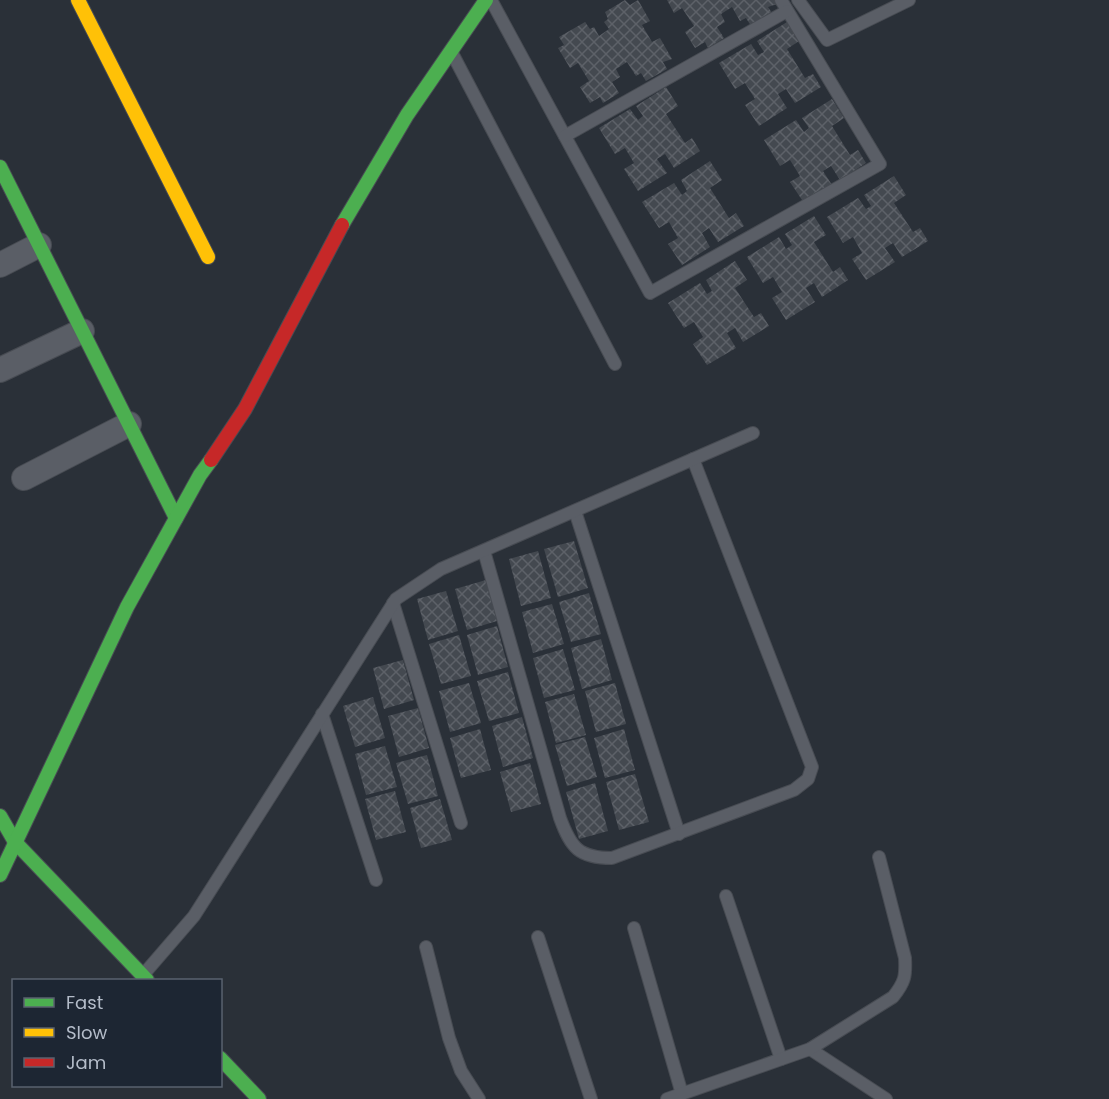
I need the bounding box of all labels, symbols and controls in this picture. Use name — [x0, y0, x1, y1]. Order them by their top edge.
legend — [12, 979, 222, 1087]
text: Fast — [66, 990, 103, 1015]
text: Slow — [66, 1020, 108, 1045]
text: Jam — [66, 1050, 106, 1075]

